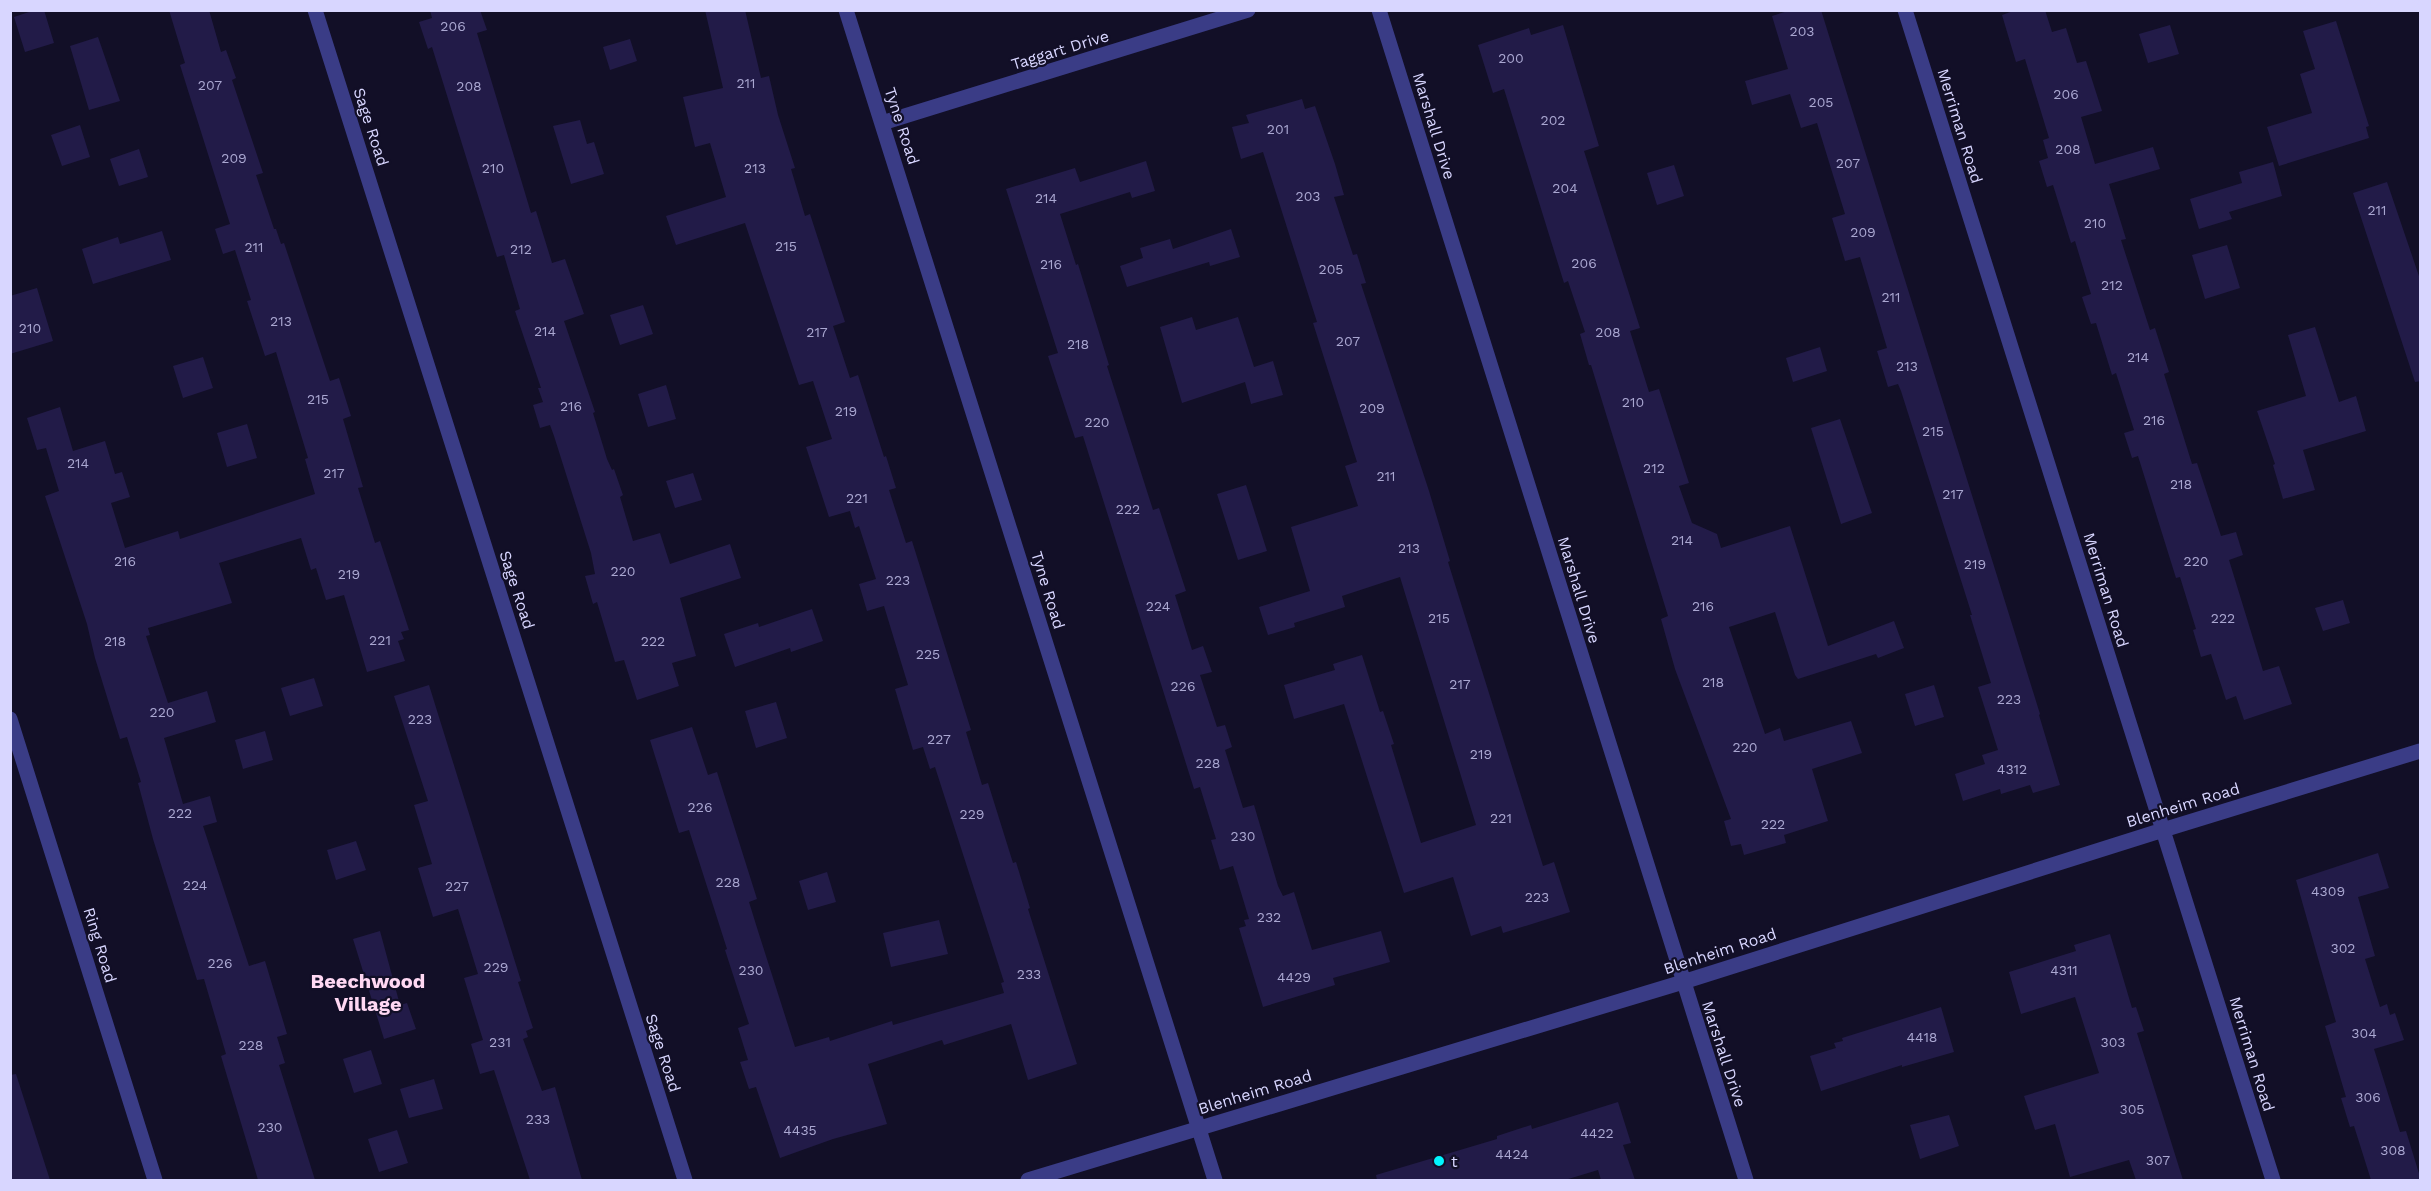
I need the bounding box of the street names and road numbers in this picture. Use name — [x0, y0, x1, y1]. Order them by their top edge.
street label: Taggart Drive — [1009, 26, 1111, 74]
street label: Merriman Road — [1934, 66, 1986, 186]
street label: Marshall Drive — [1409, 70, 1459, 182]
street label: Sage Road — [349, 85, 393, 169]
street label: Tyne Road — [881, 85, 923, 167]
street label: Merriman Road — [2080, 530, 2132, 650]
street label: Marshall Drive — [1554, 534, 1604, 646]
street label: Sage Road — [495, 548, 539, 632]
street label: Tyne Road — [1027, 549, 1069, 631]
street label: Blenheim Road — [2124, 779, 2242, 831]
street label: Ring Road — [80, 905, 120, 985]
street label: Blenheim Road — [1661, 924, 1779, 978]
street label: Merriman Road — [2226, 994, 2278, 1114]
street label: Marshall Drive — [1698, 998, 1750, 1110]
street label: Sage Road — [641, 1011, 685, 1095]
street label: Blenheim Road — [1196, 1066, 1314, 1118]

